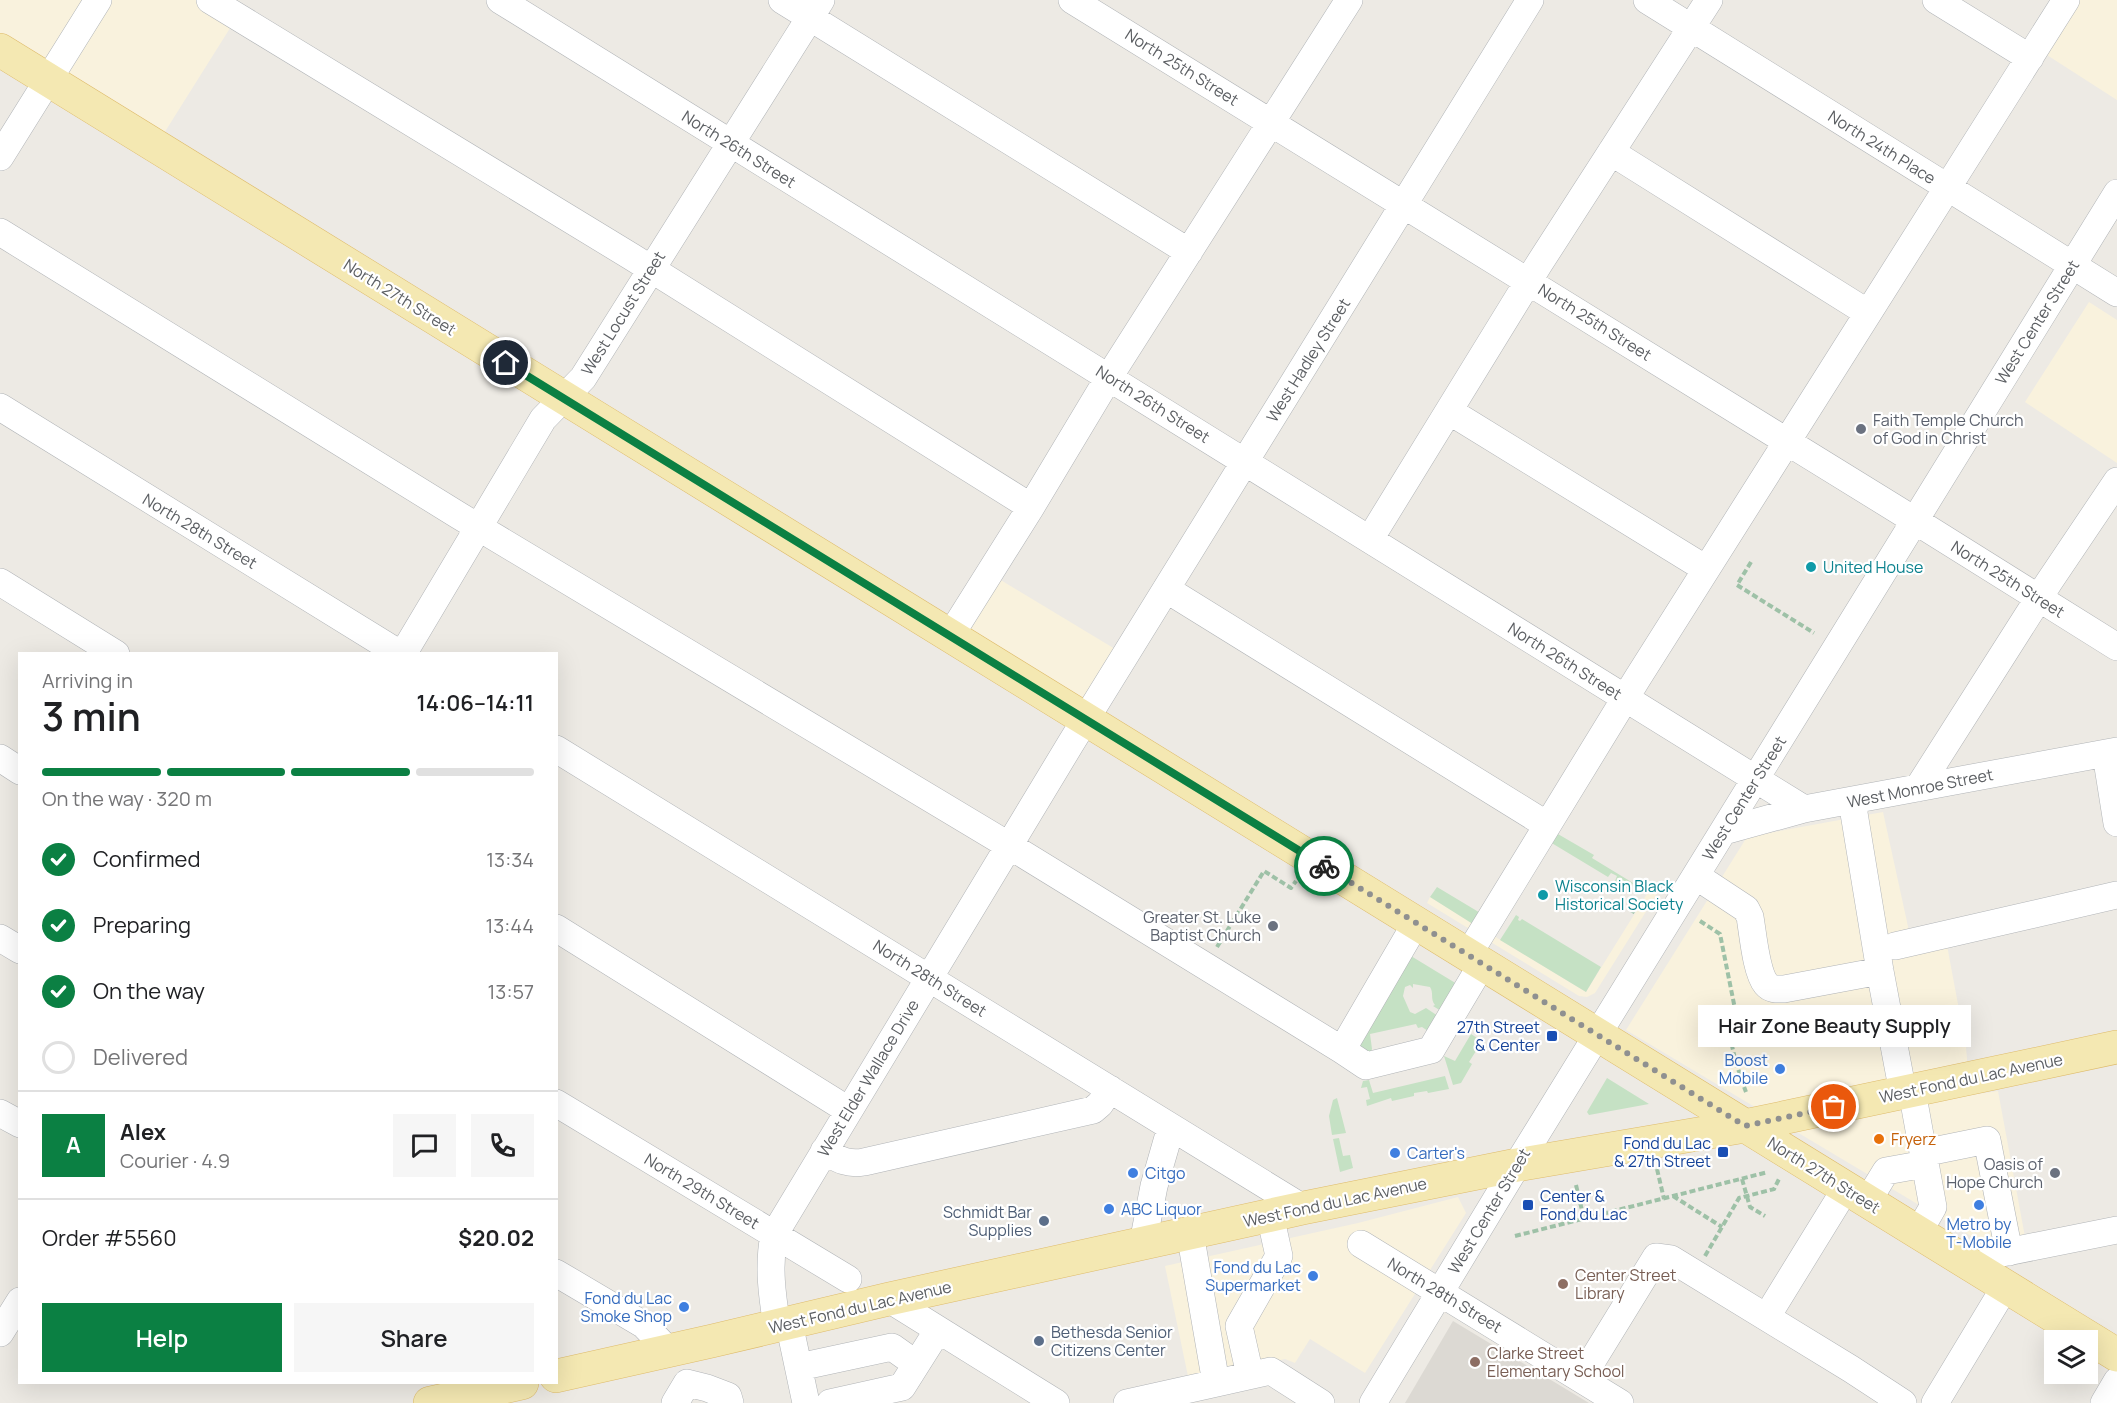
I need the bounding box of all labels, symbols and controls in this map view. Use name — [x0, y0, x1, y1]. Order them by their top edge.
street label: North 25th Street — [1121, 23, 1243, 111]
street label: North 26th Street — [678, 105, 800, 193]
street label: North 24th Place — [1824, 105, 1940, 189]
street label: West Locust Street — [576, 247, 670, 379]
street label: North 27th Street — [340, 254, 460, 340]
street label: West Center Street — [1990, 256, 2084, 388]
street label: North 25th Street — [1534, 278, 1656, 366]
street label: West Hadley Street — [1261, 294, 1355, 426]
pin — [480, 337, 531, 388]
icon: home — [489, 346, 522, 379]
street label: North 26th Street — [1092, 360, 1214, 448]
place label: Faith Temple Church of God in Christ — [1873, 409, 2024, 449]
marker: Faith Temple Church of God in Christ — [1854, 422, 1868, 436]
street label: North 28th Street — [139, 488, 261, 574]
street label: North 25th Street — [1947, 535, 2069, 623]
place label: United House — [1823, 556, 1923, 578]
marker: United House — [1804, 560, 1818, 574]
street label: North 26th Street — [1504, 617, 1626, 705]
text: Arriving in — [42, 667, 133, 694]
text: 14:06–14:11 — [416, 688, 534, 718]
text: 3 min — [42, 689, 141, 743]
street label: West Center Street — [1697, 732, 1791, 864]
street label: West Monroe Street — [1845, 763, 1995, 813]
text: On the way · 320 m — [42, 785, 212, 812]
courier — [1294, 836, 1354, 896]
icon: check — [42, 843, 75, 876]
text: Confirmed — [93, 844, 201, 874]
text: 13:34 — [486, 846, 534, 873]
icon: bike — [1308, 850, 1341, 883]
place label: Wisconsin Black Historical Society — [1555, 875, 1684, 915]
marker: Wisconsin Black Historical Society — [1536, 888, 1550, 902]
place label: Greater St. Luke Baptist Church — [1143, 906, 1261, 946]
icon: check — [42, 909, 75, 942]
text: Preparing — [93, 910, 191, 940]
text: 13:44 — [485, 912, 534, 939]
marker: Greater St. Luke Baptist Church — [1266, 919, 1280, 933]
street label: North 28th Street — [869, 934, 991, 1022]
icon: check — [42, 975, 75, 1008]
text: On the way — [93, 976, 205, 1006]
text: 13:57 — [488, 978, 534, 1005]
street label: West Elder Wallace Drive — [812, 995, 924, 1161]
callout: Hair Zone Beauty Supply — [1698, 1005, 1970, 1047]
text: Hair Zone Beauty Supply — [1718, 1012, 1951, 1039]
place label: 27th Street & Center — [1457, 1016, 1540, 1056]
marker: 27th Street & Center — [1545, 1029, 1559, 1043]
text: Delivered — [93, 1042, 188, 1072]
street label: West Fond du Lac Avenue — [1877, 1048, 2065, 1108]
place label: Boost Mobile — [1719, 1049, 1768, 1089]
marker: Boost Mobile — [1773, 1062, 1787, 1076]
pin — [1808, 1081, 1859, 1132]
icon: bag — [1817, 1090, 1850, 1123]
button: chat — [393, 1114, 456, 1177]
button: phone — [471, 1114, 534, 1177]
text: Alex — [120, 1117, 166, 1147]
place label: Fryerz — [1891, 1128, 1936, 1150]
text: A — [66, 1130, 81, 1160]
place label: Fond du Lac & 27th Street — [1614, 1132, 1711, 1172]
street label: North 27th Street — [1764, 1132, 1884, 1218]
marker: Fryerz — [1872, 1132, 1886, 1146]
place label: Carter's — [1407, 1142, 1465, 1164]
street label: West Center Street — [1443, 1144, 1535, 1278]
marker: Fond du Lac & 27th Street — [1716, 1145, 1730, 1159]
marker: Carter's — [1388, 1146, 1402, 1160]
text: Courier · 4.9 — [120, 1147, 230, 1174]
street label: North 29th Street — [640, 1148, 764, 1234]
place label: Oasis of Hope Church — [1946, 1153, 2043, 1193]
place label: Citgo — [1145, 1162, 1186, 1184]
marker: Citgo — [1126, 1166, 1140, 1180]
marker: Oasis of Hope Church — [2048, 1166, 2062, 1180]
street label: West Fond du Lac Avenue — [1241, 1172, 1429, 1232]
place label: Center & Fond du Lac — [1540, 1185, 1628, 1225]
place label: ABC Liquor — [1121, 1198, 1202, 1220]
marker: Center & Fond du Lac — [1521, 1198, 1535, 1212]
marker: Metro by T-Mobile — [1972, 1198, 1986, 1212]
place label: Schmidt Bar Supplies — [943, 1201, 1032, 1241]
marker: ABC Liquor — [1102, 1202, 1116, 1216]
place label: Metro by T-Mobile — [1946, 1213, 2012, 1253]
marker: Schmidt Bar Supplies — [1037, 1214, 1051, 1228]
text: Order #5560 — [42, 1223, 177, 1253]
text: $20.02 — [458, 1223, 534, 1253]
street label: North 28th Street — [1384, 1252, 1506, 1338]
place label: Fond du Lac Supermarket — [1205, 1256, 1301, 1296]
place label: Center Street Library — [1575, 1264, 1676, 1304]
marker: Fond du Lac Supermarket — [1306, 1269, 1320, 1283]
street label: West Fond du Lac Avenue — [766, 1275, 954, 1339]
marker: Center Street Library — [1556, 1277, 1570, 1291]
place label: Fond du Lac Smoke Shop — [581, 1287, 672, 1327]
marker: Fond du Lac Smoke Shop — [677, 1300, 691, 1314]
button: Help — [42, 1303, 282, 1372]
button: Share — [294, 1303, 534, 1372]
place label: Bethesda Senior Citizens Center — [1051, 1321, 1173, 1361]
map controls — [2044, 1330, 2098, 1384]
button: layers — [2044, 1330, 2098, 1384]
marker: Bethesda Senior Citizens Center — [1032, 1334, 1046, 1348]
place label: Clarke Street Elementary School — [1487, 1342, 1625, 1382]
marker: Clarke Street Elementary School — [1468, 1355, 1482, 1369]

